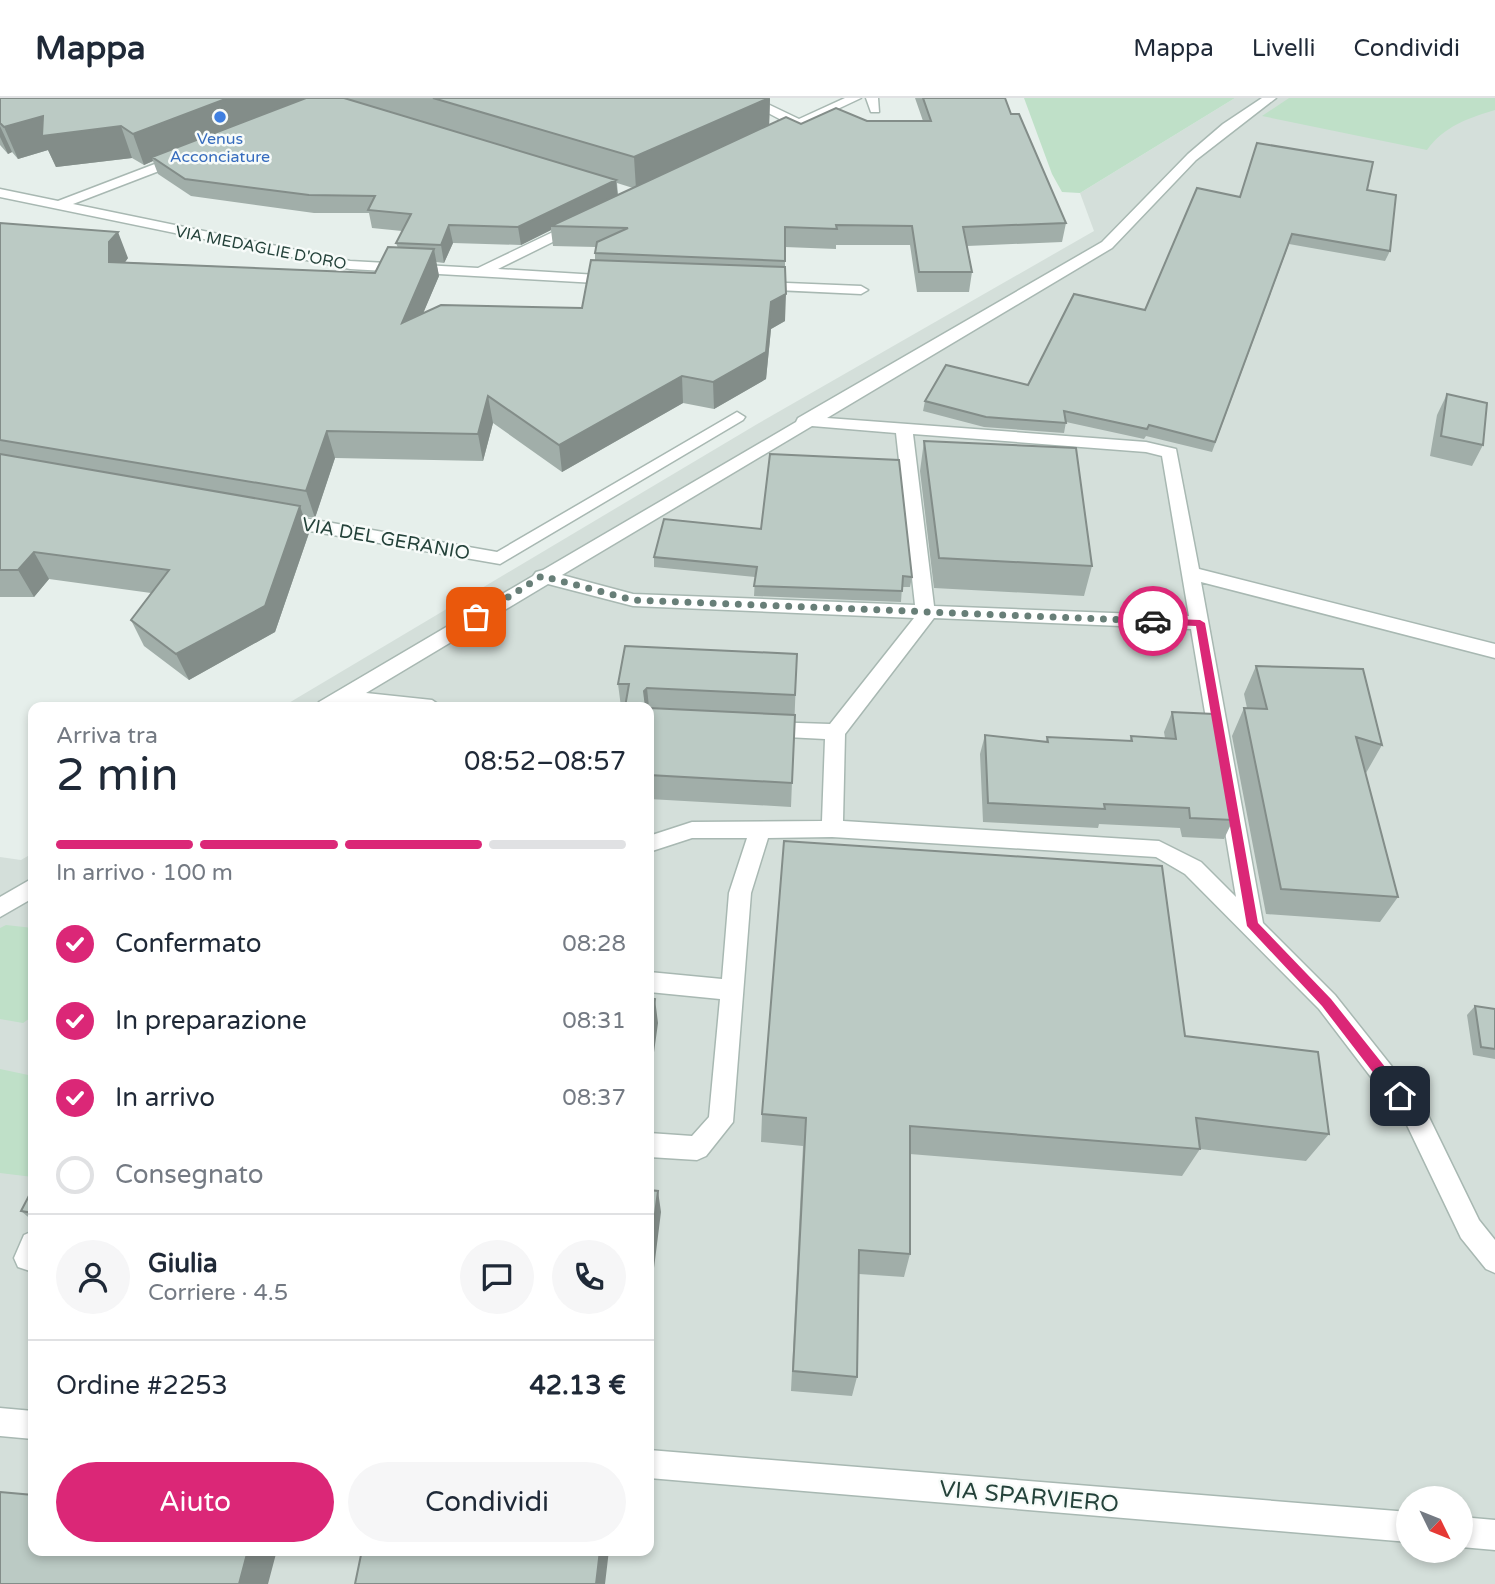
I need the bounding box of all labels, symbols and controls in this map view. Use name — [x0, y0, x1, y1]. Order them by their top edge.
text: Mappa — [35, 29, 146, 68]
text: Mappa — [1133, 34, 1214, 63]
text: Livelli — [1252, 34, 1316, 63]
text: Condividi — [1354, 34, 1460, 63]
marker: Venus Acconciature — [212, 109, 228, 125]
place label: Venus Acconciature — [170, 129, 270, 167]
street label: VIA MEDAGLIE D'ORO — [173, 222, 348, 274]
street label: VIA DEL GERANIO — [300, 513, 472, 565]
courier — [1118, 586, 1188, 656]
pin — [446, 587, 506, 647]
icon: bag — [457, 598, 495, 636]
icon: car — [1134, 602, 1172, 640]
text: Arriva tra — [56, 722, 158, 750]
text: 08:52–08:57 — [464, 746, 626, 777]
text: 2 min — [56, 748, 179, 803]
text: In arrivo · 100 m — [56, 859, 233, 887]
icon: check — [56, 925, 94, 963]
text: Confermato — [115, 928, 262, 959]
text: 08:28 — [562, 930, 626, 958]
icon: check — [56, 1002, 94, 1040]
text: In preparazione — [115, 1005, 307, 1036]
text: 08:31 — [562, 1007, 626, 1035]
pin — [1370, 1066, 1430, 1126]
icon: home — [1381, 1077, 1419, 1115]
icon: check — [56, 1079, 94, 1117]
text: In arrivo — [115, 1082, 215, 1113]
text: 08:37 — [562, 1084, 626, 1112]
text: Consegnato — [115, 1159, 264, 1190]
button: person — [56, 1240, 130, 1314]
button: chat — [460, 1240, 534, 1314]
button: phone — [552, 1240, 626, 1314]
text: Giulia — [148, 1248, 218, 1279]
text: Corriere · 4.5 — [148, 1279, 288, 1307]
text: Ordine #2253 — [56, 1370, 228, 1401]
text: 42.13 € — [529, 1370, 626, 1401]
button: Aiuto — [56, 1462, 334, 1542]
button: Condividi — [348, 1462, 626, 1542]
street label: VIA SPARVIERO — [938, 1475, 1120, 1519]
north arrow — [1396, 1486, 1474, 1563]
map controls — [1396, 1486, 1473, 1563]

